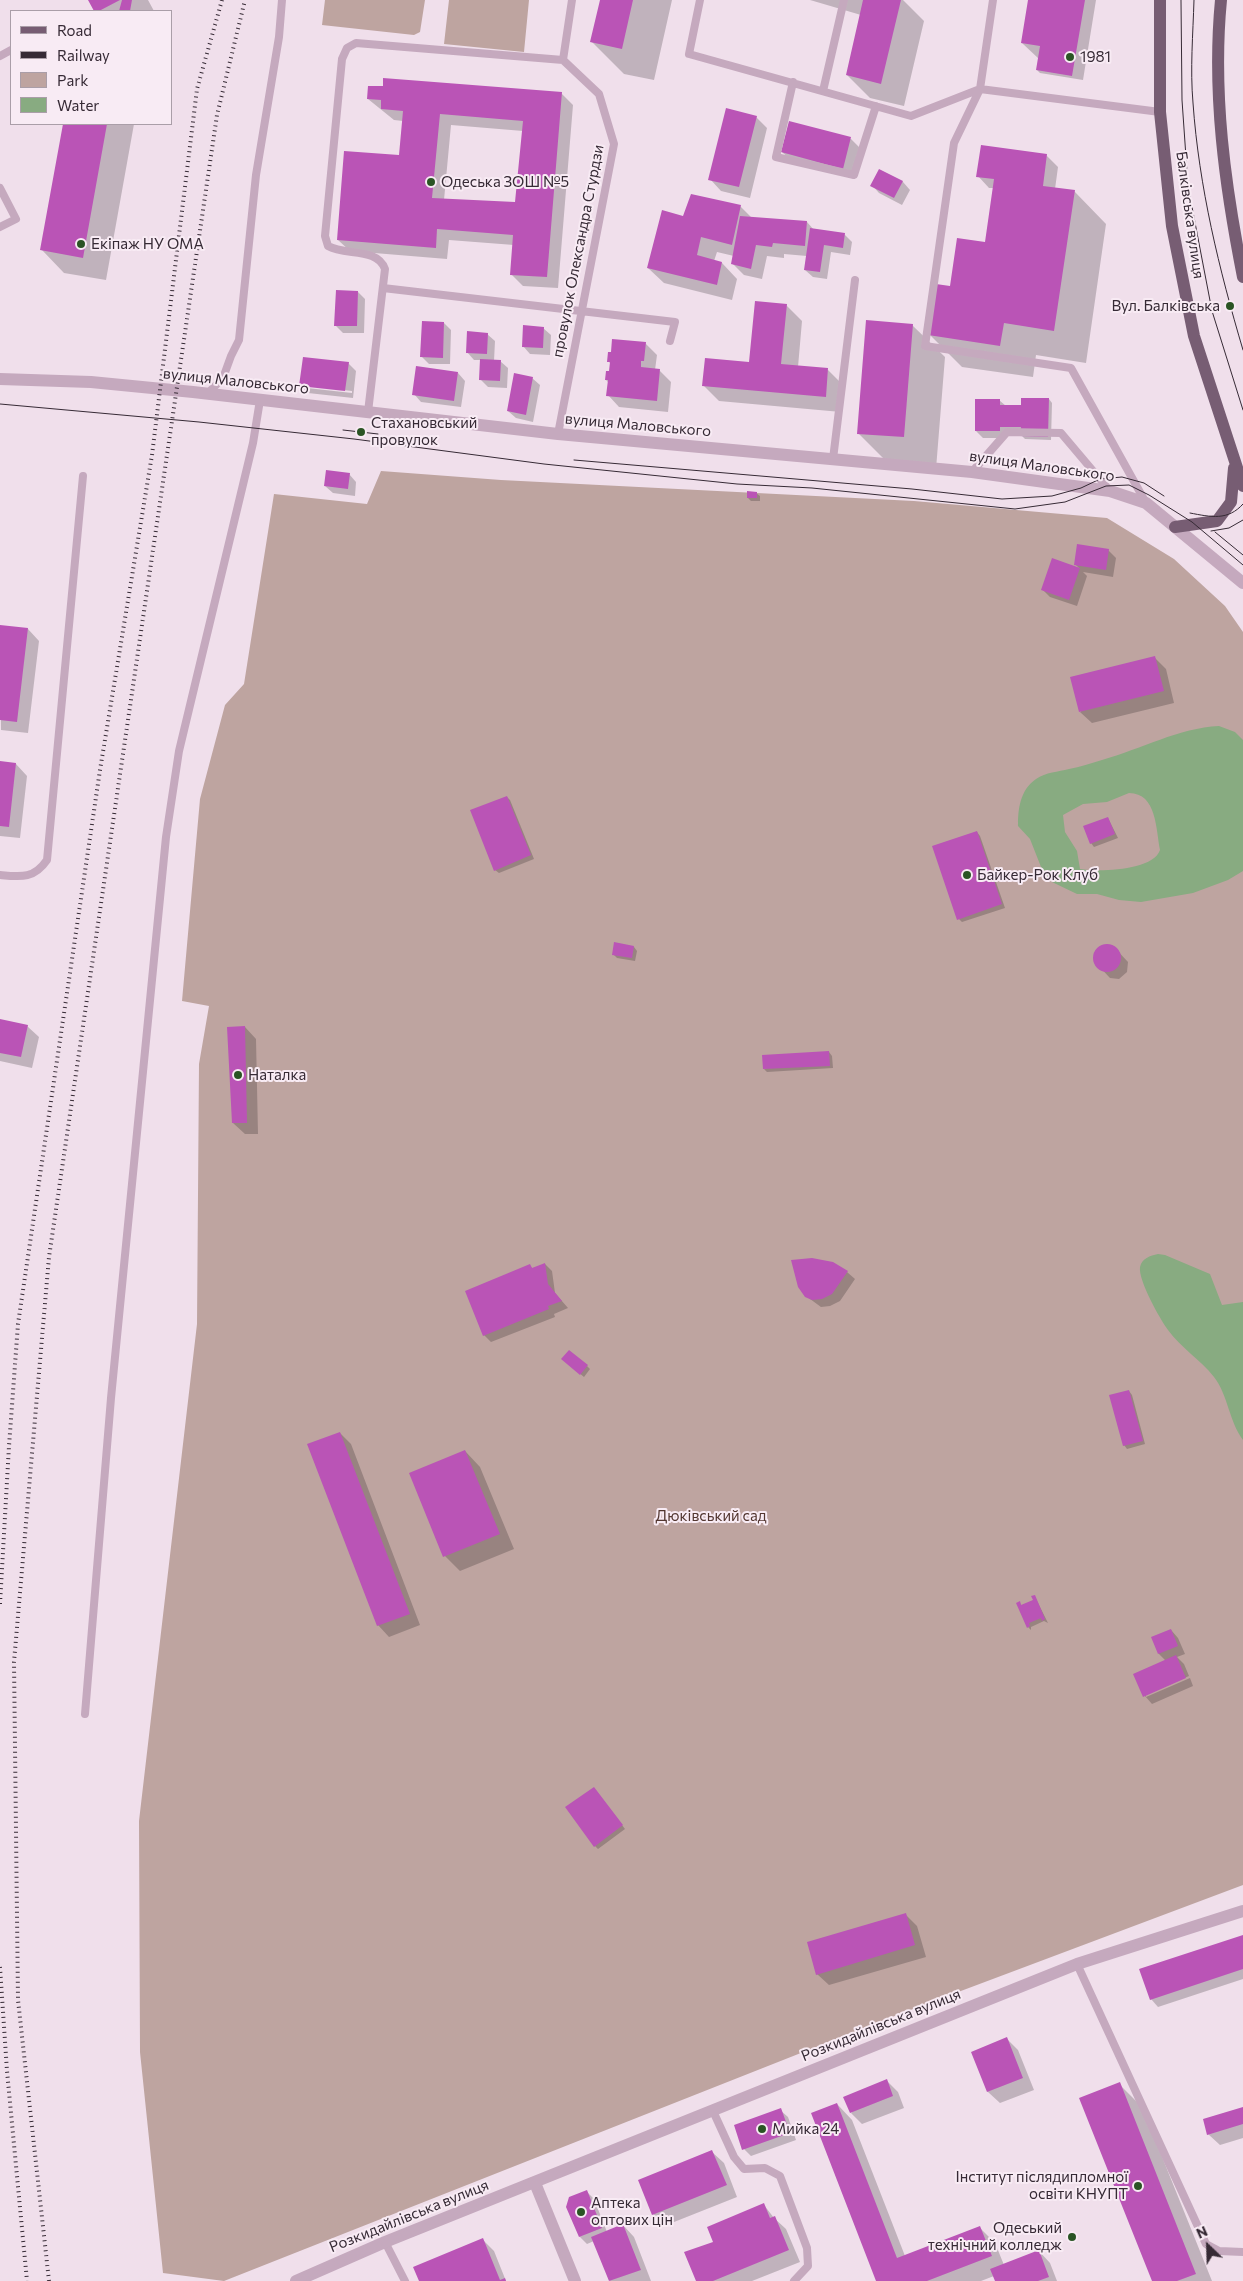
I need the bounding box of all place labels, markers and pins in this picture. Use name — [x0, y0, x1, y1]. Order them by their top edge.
place label: 1981 — [1080, 48, 1111, 66]
marker: 1981 — [1064, 51, 1076, 63]
place label: Одеська ЗОШ №5 — [441, 173, 569, 191]
marker: Одеська ЗОШ №5 — [425, 176, 437, 188]
place label: Екіпаж НУ ОМА — [91, 235, 204, 253]
marker: Екіпаж НУ ОМА — [75, 238, 87, 250]
place label: Вул. Балківська — [1111, 297, 1220, 315]
marker: Вул. Балківська — [1224, 300, 1236, 312]
place label: Стахановський провулок — [371, 414, 477, 449]
marker: Стахановський провулок — [355, 426, 367, 438]
place label: Байкер-Рок Клуб — [977, 866, 1098, 884]
marker: Байкер-Рок Клуб — [961, 869, 973, 881]
place label: Наталка — [248, 1066, 306, 1084]
marker: Наталка — [232, 1069, 244, 1081]
place label: Мийка 24 — [772, 2120, 839, 2138]
marker: Мийка 24 — [756, 2123, 768, 2135]
place label: Інститут післядипломної освіти КНУПТ — [956, 2168, 1128, 2203]
marker: Інститут післядипломної освіти КНУПТ — [1132, 2180, 1144, 2192]
place label: Аптека оптових цін — [591, 2194, 673, 2229]
marker: Аптека оптових цін — [575, 2206, 587, 2218]
place label: Одеський технічний колледж — [928, 2219, 1062, 2254]
marker: Одеський технічний колледж — [1066, 2231, 1078, 2243]

